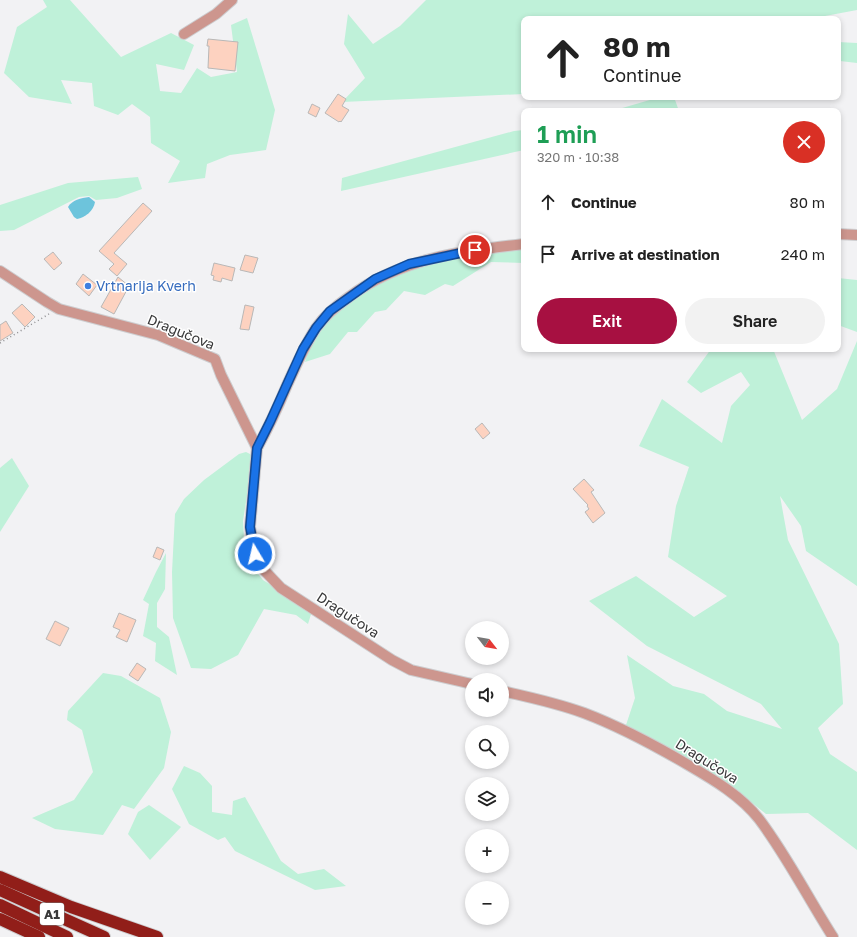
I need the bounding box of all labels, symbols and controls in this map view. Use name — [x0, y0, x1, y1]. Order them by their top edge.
text: 80 m — [603, 30, 671, 63]
icon: ahead — [537, 32, 589, 84]
text: Continue — [603, 64, 681, 86]
text: 1 min — [537, 119, 597, 148]
button: close — [783, 121, 825, 163]
text: 320 m · 10:38 — [537, 149, 619, 165]
icon: ahead — [537, 191, 559, 213]
text: Continue — [571, 193, 637, 211]
text: 80 m — [790, 193, 825, 211]
pin — [458, 233, 492, 267]
icon: arrive — [464, 239, 486, 261]
icon: arrive — [537, 243, 559, 265]
text: Arrive at destination — [571, 245, 720, 263]
text: 240 m — [781, 245, 825, 263]
place label: Vrtnarija Kverh — [96, 277, 196, 294]
marker: Vrtnarija Kverh — [83, 281, 93, 291]
button: Exit — [537, 298, 677, 344]
button: Share — [685, 298, 825, 344]
street label: Dragučova — [145, 310, 217, 353]
position arrow — [234, 533, 276, 575]
street label: Dragučova — [314, 588, 383, 641]
north arrow — [465, 621, 509, 665]
map controls — [465, 621, 509, 925]
button: sound — [465, 673, 509, 717]
button: search — [465, 725, 509, 769]
street label: Dragučova — [673, 735, 742, 787]
button: layers — [465, 777, 509, 821]
button: + — [465, 829, 509, 873]
button: − — [465, 881, 509, 925]
road number: A1 — [40, 903, 64, 925]

